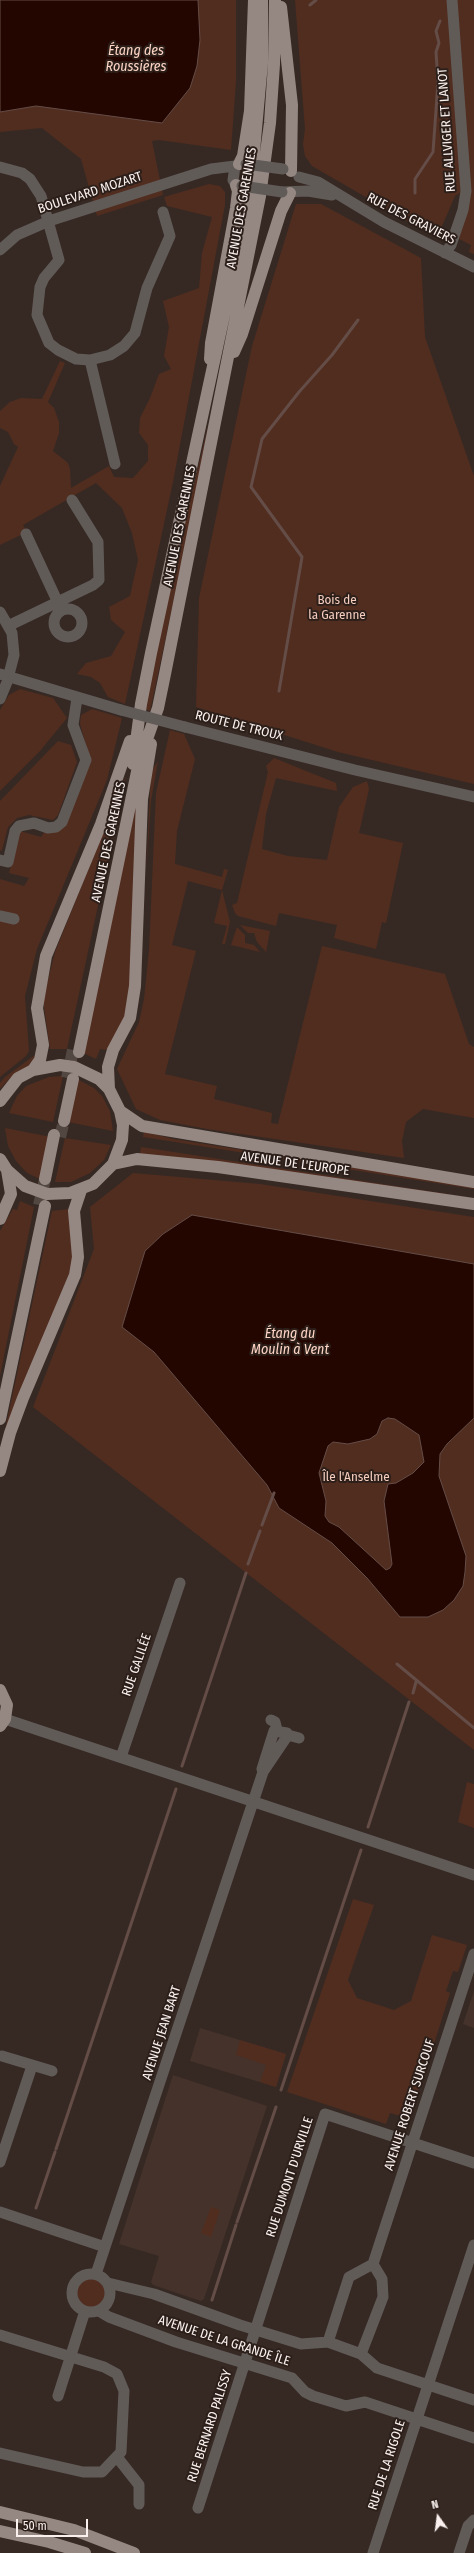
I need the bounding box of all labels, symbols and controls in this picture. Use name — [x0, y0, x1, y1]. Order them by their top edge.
water label: Étang des Roussières — [106, 43, 166, 76]
street label: RUE ALLVIGER ET LANOT — [435, 67, 459, 193]
street label: AVENUE DES GARENNES — [224, 146, 260, 270]
street label: BOULEVARD MOZART — [36, 169, 144, 217]
street label: RUE DES GRAVIERS — [364, 190, 458, 248]
street label: AVENUE DES GARENNES — [161, 464, 199, 588]
park label: Bois de la Garenne — [308, 592, 366, 623]
street label: ROUTE DE TROUX — [194, 708, 284, 744]
street label: AVENUE DES GARENNES — [89, 780, 129, 904]
street label: AVENUE DE L'EUROPE — [240, 1149, 350, 1179]
water label: Étang du Moulin à Vent — [251, 1326, 329, 1358]
park label: Île l'Anselme — [322, 1469, 390, 1485]
street label: RUE GALILÉE — [119, 1632, 155, 1698]
street label: AVENUE JEAN BART — [139, 1984, 185, 2082]
street label: AVENUE ROBERT SURCOUF — [381, 2037, 439, 2173]
street label: RUE DUMONT D'URVILLE — [263, 2115, 317, 2239]
street label: AVENUE DE LA GRANDE ÎLE — [156, 2312, 292, 2370]
street label: RUE BERNARD PALISSY — [184, 2368, 236, 2484]
street label: RUE DE LA RIGOLE — [365, 2418, 409, 2512]
north arrow — [418, 2497, 458, 2537]
text: N — [430, 2498, 440, 2512]
scale bar — [18, 2511, 90, 2537]
text: 50 m — [23, 2519, 47, 2533]

